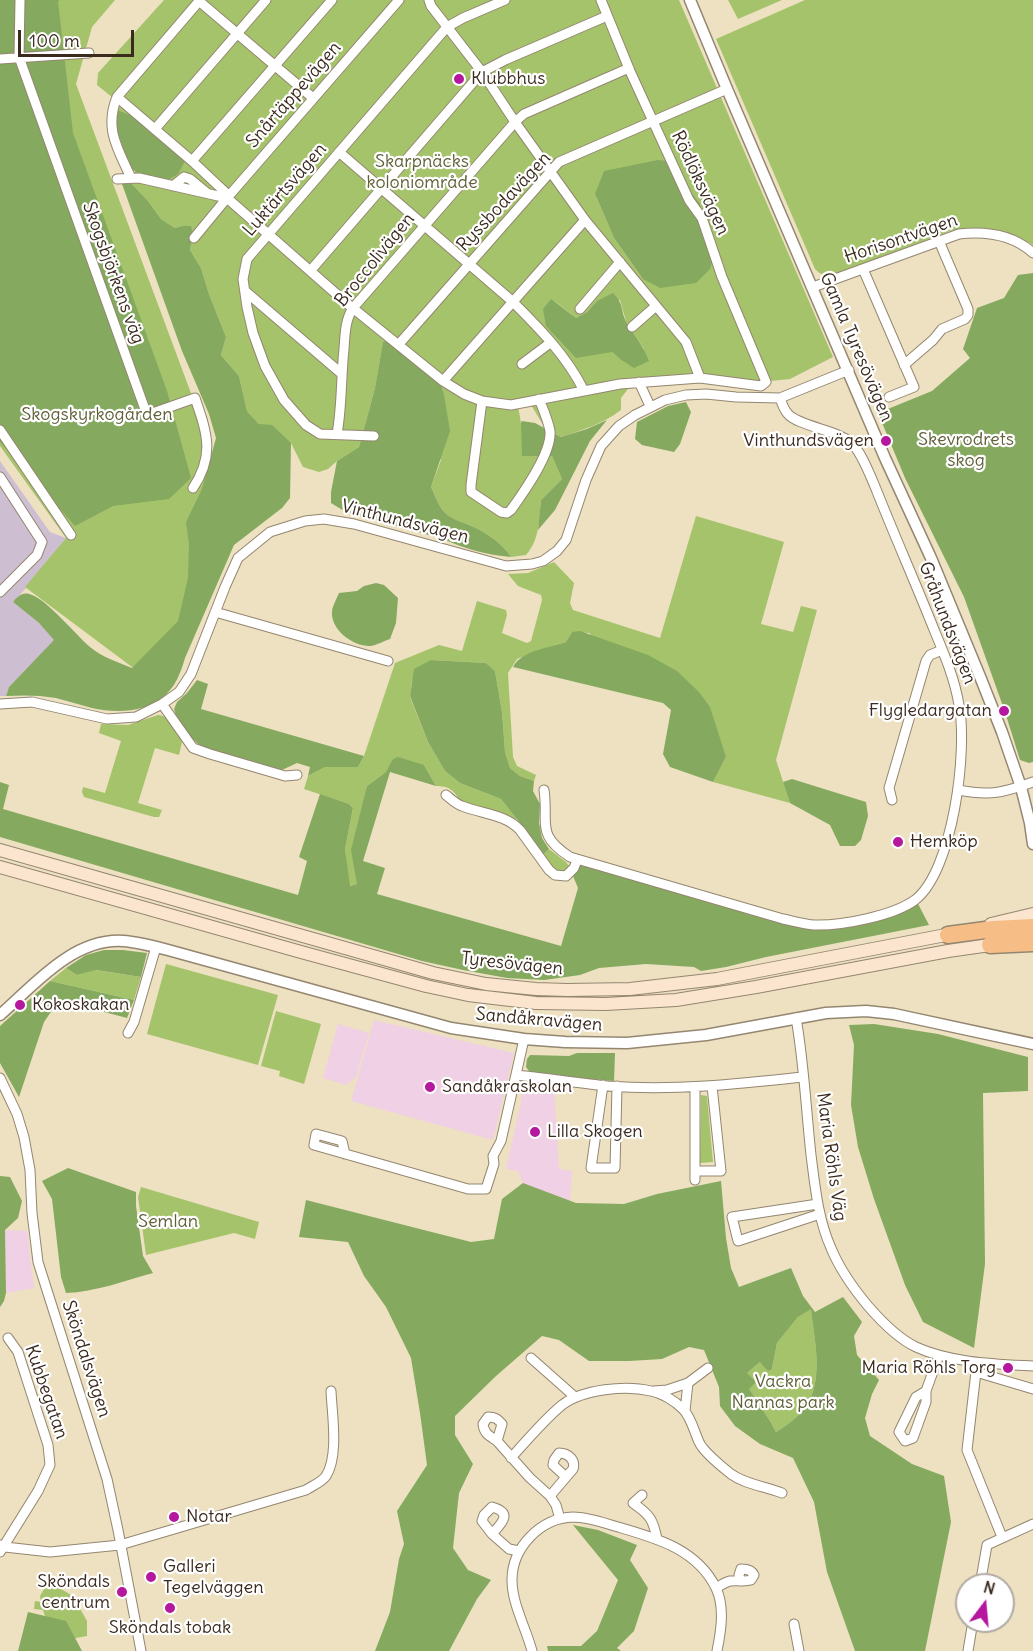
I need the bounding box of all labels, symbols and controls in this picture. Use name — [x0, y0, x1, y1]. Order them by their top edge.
scale bar — [21, 18, 136, 56]
text: 100 m — [29, 29, 80, 52]
street label: Snårtäppevägen — [242, 37, 346, 153]
place label: Klubbhus — [471, 68, 546, 90]
marker: Klubbhus — [452, 72, 466, 86]
street label: Rödlöksvägen — [666, 127, 734, 239]
street label: Luktärtsvägen — [239, 139, 331, 241]
street label: Ryssbodavägen — [452, 148, 556, 256]
park label: Skarpnäcks koloniområde — [366, 151, 478, 194]
street label: Skogsbjörkens väg — [77, 199, 149, 347]
street label: Broccolivägen — [331, 209, 419, 311]
street label: Horisontvägen — [842, 210, 960, 268]
street label: Gamla Tyresövägen — [815, 269, 897, 425]
park label: Skogskyrkogården — [21, 404, 173, 426]
park label: Skevrodrets skog — [918, 429, 1014, 472]
place label: Vinthundsvägen — [743, 430, 874, 452]
marker: Vinthundsvägen — [879, 434, 893, 448]
street label: Vinthundsvägen — [339, 496, 471, 548]
street label: Gråhundsvägen — [914, 559, 980, 687]
place label: Flygledargatan — [869, 700, 992, 722]
marker: Flygledargatan — [997, 704, 1011, 718]
place label: Hemköp — [910, 831, 978, 853]
marker: Hemköp — [891, 835, 905, 849]
street label: Tyresövägen — [460, 948, 564, 980]
place label: Kokoskakan — [32, 994, 129, 1016]
marker: Kokoskakan — [13, 998, 27, 1012]
street label: Sandåkravägen — [475, 1004, 603, 1036]
place label: Sandåkraskolan — [442, 1076, 572, 1098]
marker: Sandåkraskolan — [423, 1080, 437, 1094]
street label: Maria Röhls Väg — [811, 1091, 851, 1223]
place label: Lilla Skogen — [547, 1121, 643, 1143]
marker: Lilla Skogen — [528, 1125, 542, 1139]
park label: Semlan — [138, 1211, 198, 1233]
street label: Sköndalsvägen — [57, 1298, 115, 1420]
street label: Kubbegatan — [20, 1342, 72, 1442]
place label: Maria Röhls Torg — [861, 1357, 996, 1379]
marker: Maria Röhls Torg — [1001, 1361, 1015, 1375]
park label: Vackra Nannas park — [731, 1371, 835, 1414]
place label: Notar — [186, 1506, 232, 1528]
marker: Notar — [167, 1510, 181, 1524]
place label: Galleri Tegelväggen — [163, 1556, 264, 1598]
marker: Galleri Tegelväggen — [144, 1570, 158, 1584]
place label: Sköndals centrum — [37, 1571, 110, 1614]
north arrow — [955, 1573, 1015, 1633]
text: N — [981, 1576, 997, 1599]
marker: Sköndals centrum — [115, 1585, 129, 1599]
marker: Sköndals tobak — [163, 1601, 177, 1615]
place label: Sköndals tobak — [109, 1617, 231, 1639]

